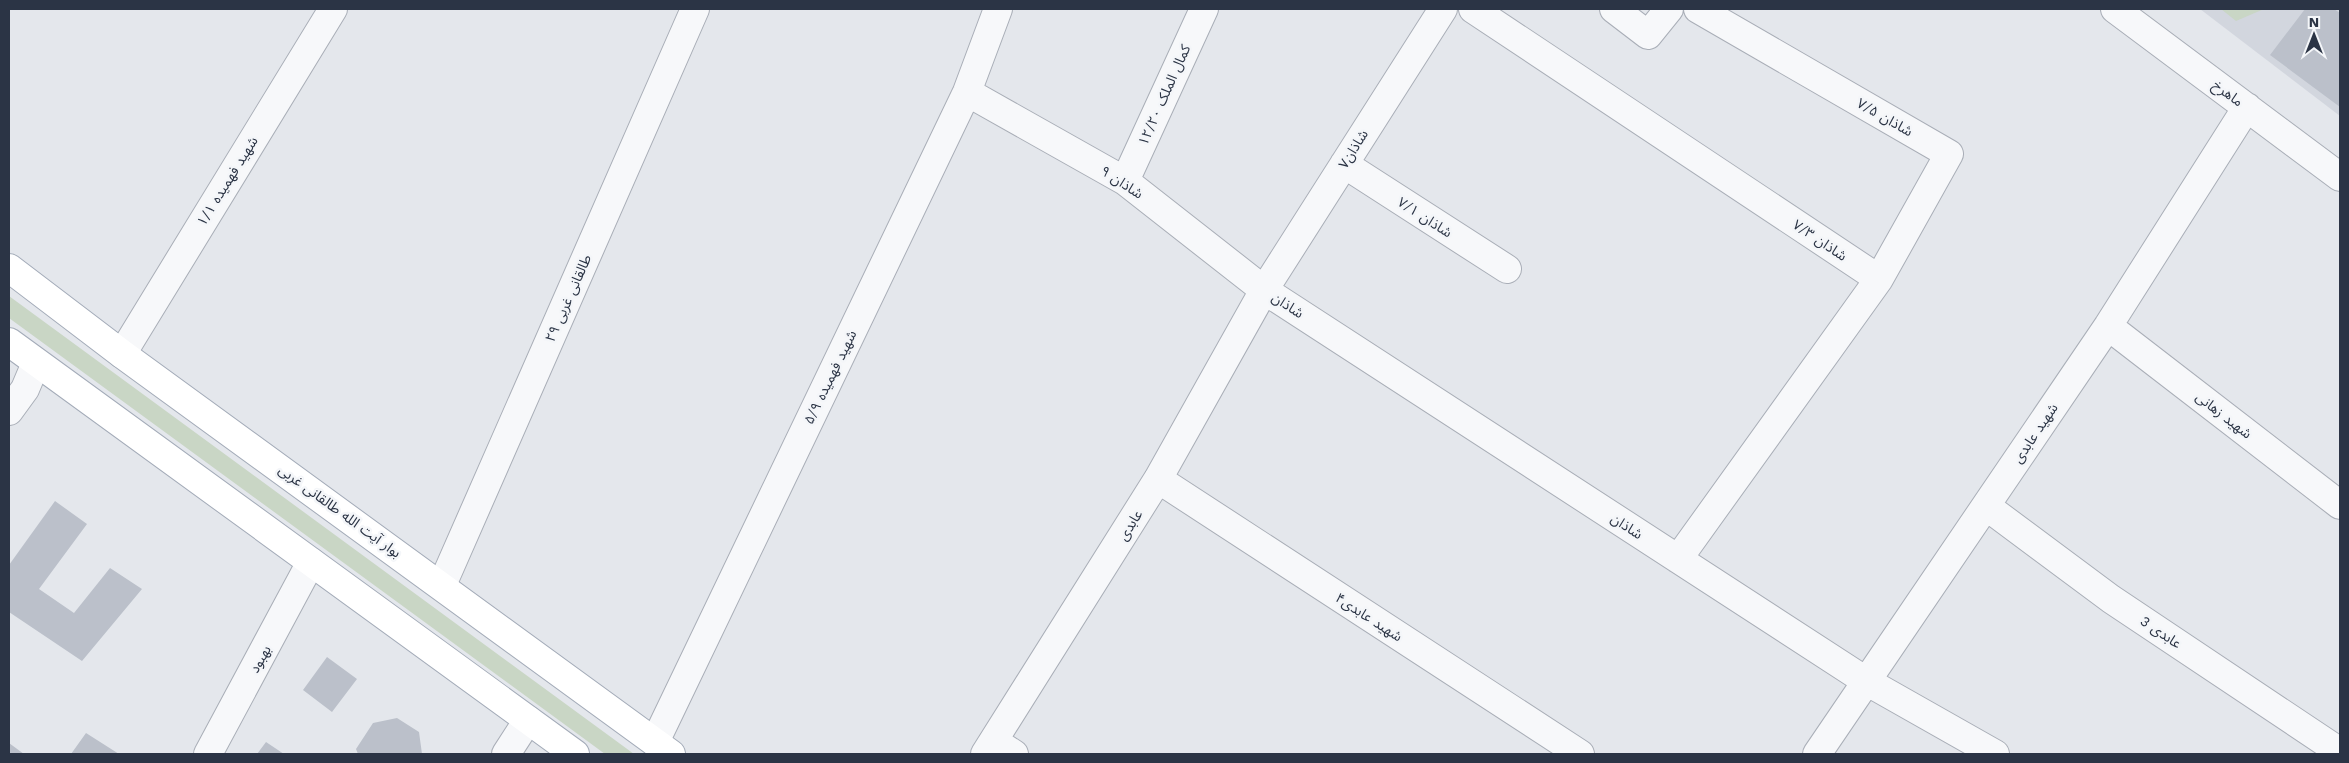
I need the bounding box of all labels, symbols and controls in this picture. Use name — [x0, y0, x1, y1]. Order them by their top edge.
north arrow — [2289, 10, 2339, 60]
text: N — [2309, 14, 2319, 30]
street label: کمال الملک ۱۲/۲۰ — [1135, 42, 1194, 148]
street label: ماهرخ — [2208, 76, 2246, 112]
street label: شاذان ۷/۵ — [1854, 95, 1916, 140]
street label: شاذان۷ — [1335, 127, 1372, 172]
street label: شهید فهمیده ۱/۱ — [193, 133, 262, 229]
street label: شاذان ۹ — [1097, 162, 1146, 202]
street label: شاذان ۷/۱ — [1394, 194, 1455, 241]
street label: شاذان ۷/۳ — [1789, 216, 1850, 265]
street label: طالقانی غربی ۲۹ — [542, 252, 595, 345]
street label: شاذان — [1269, 289, 1307, 322]
street label: شهید فهمیده ۵/۹ — [800, 328, 861, 427]
street label: شهید زهانی — [2192, 388, 2255, 443]
street label: شهید عابدی — [2009, 400, 2062, 466]
street label: بوار آیت الله طالقانی غربی — [275, 461, 404, 562]
street label: عابدی — [1114, 507, 1146, 544]
street label: شاذان — [1608, 510, 1646, 543]
street label: شهید عابدی۴ — [1332, 589, 1405, 645]
street label: عابدی 3 — [2137, 613, 2185, 652]
street label: بهبود — [246, 642, 275, 676]

